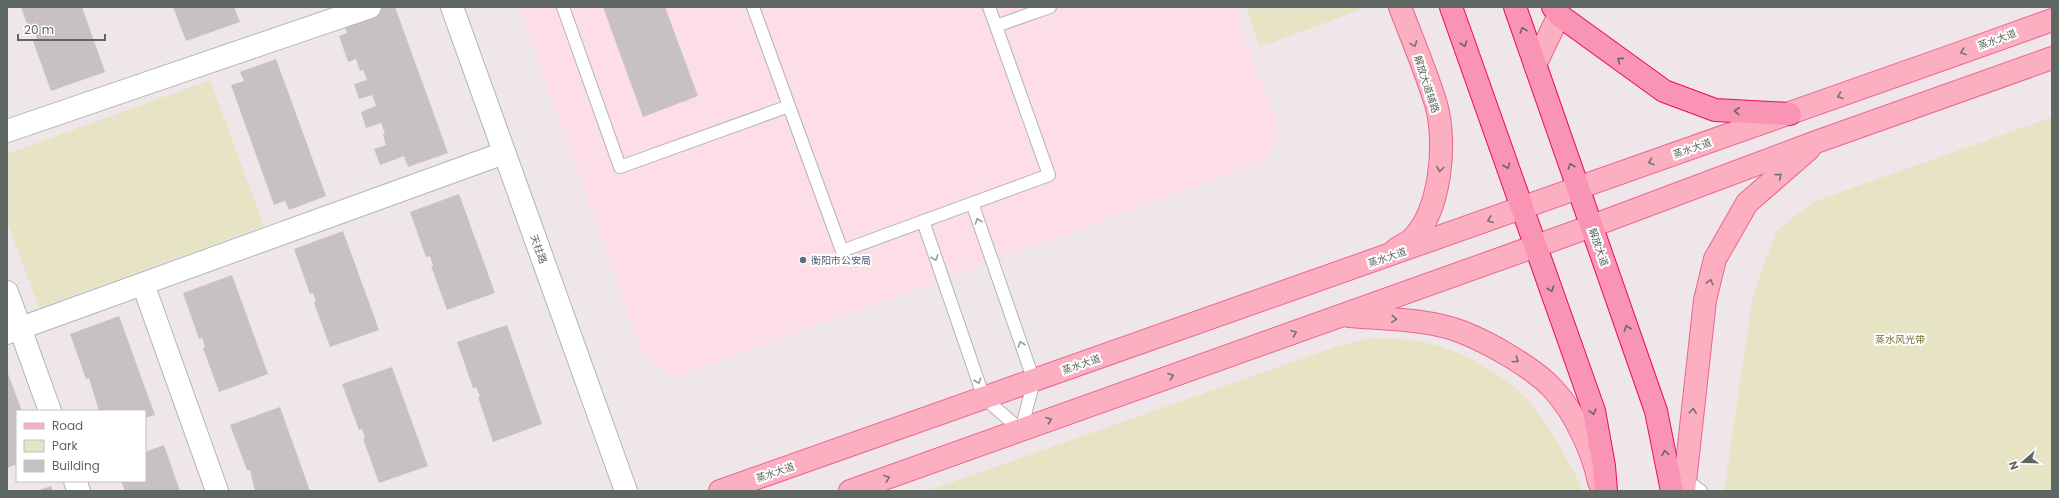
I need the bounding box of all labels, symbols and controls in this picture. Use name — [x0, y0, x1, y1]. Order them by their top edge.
scale bar — [18, 16, 105, 42]
text: 20 m — [24, 21, 54, 38]
street label: 蒸水大道 — [1976, 26, 2019, 53]
one-way arrow — [1519, 27, 1527, 34]
one-way arrow — [1409, 40, 1417, 47]
one-way arrow — [1459, 40, 1468, 47]
one-way arrow — [1959, 47, 1966, 55]
street label: 解放大道辅路 — [1410, 53, 1443, 115]
one-way arrow — [1617, 57, 1624, 65]
one-way arrow — [1837, 91, 1844, 99]
one-way arrow — [1734, 107, 1740, 115]
street label: 蒸水大道 — [1671, 135, 1714, 162]
one-way arrow — [1648, 157, 1655, 166]
one-way arrow — [1502, 163, 1511, 170]
one-way arrow — [1567, 163, 1575, 170]
one-way arrow — [1436, 166, 1445, 172]
one-way arrow — [1775, 173, 1782, 180]
one-way arrow — [1486, 216, 1493, 224]
one-way arrow — [974, 218, 983, 225]
street label: 解放大道 — [1585, 226, 1612, 269]
street label: 天柱路 — [526, 233, 551, 266]
street label: 蒸水大道 — [1366, 244, 1409, 271]
place label: 衡阳市公安局 — [811, 253, 871, 268]
marker: 衡阳市公安局 — [798, 255, 808, 265]
one-way arrow — [931, 255, 939, 262]
one-way arrow — [1705, 278, 1713, 285]
one-way arrow — [1546, 285, 1554, 292]
one-way arrow — [1391, 315, 1397, 324]
one-way arrow — [1624, 325, 1632, 332]
one-way arrow — [1290, 329, 1297, 337]
park label: 蒸水风光带 — [1875, 332, 1925, 347]
one-way arrow — [1017, 340, 1026, 347]
street label: 蒸水大道 — [1060, 351, 1103, 378]
one-way arrow — [1512, 355, 1519, 363]
one-way arrow — [1167, 373, 1174, 381]
one-way arrow — [974, 377, 982, 384]
one-way arrow — [1689, 407, 1698, 414]
one-way arrow — [1588, 408, 1597, 415]
legend — [16, 410, 146, 482]
one-way arrow — [1045, 416, 1052, 425]
text: Road — [52, 417, 83, 434]
text: Park — [52, 437, 79, 454]
north arrow — [2003, 442, 2043, 482]
one-way arrow — [1661, 450, 1669, 456]
text: Building — [52, 457, 100, 474]
street label: 蒸水大道 — [754, 459, 797, 486]
text: N — [2005, 459, 2023, 472]
one-way arrow — [883, 474, 890, 483]

